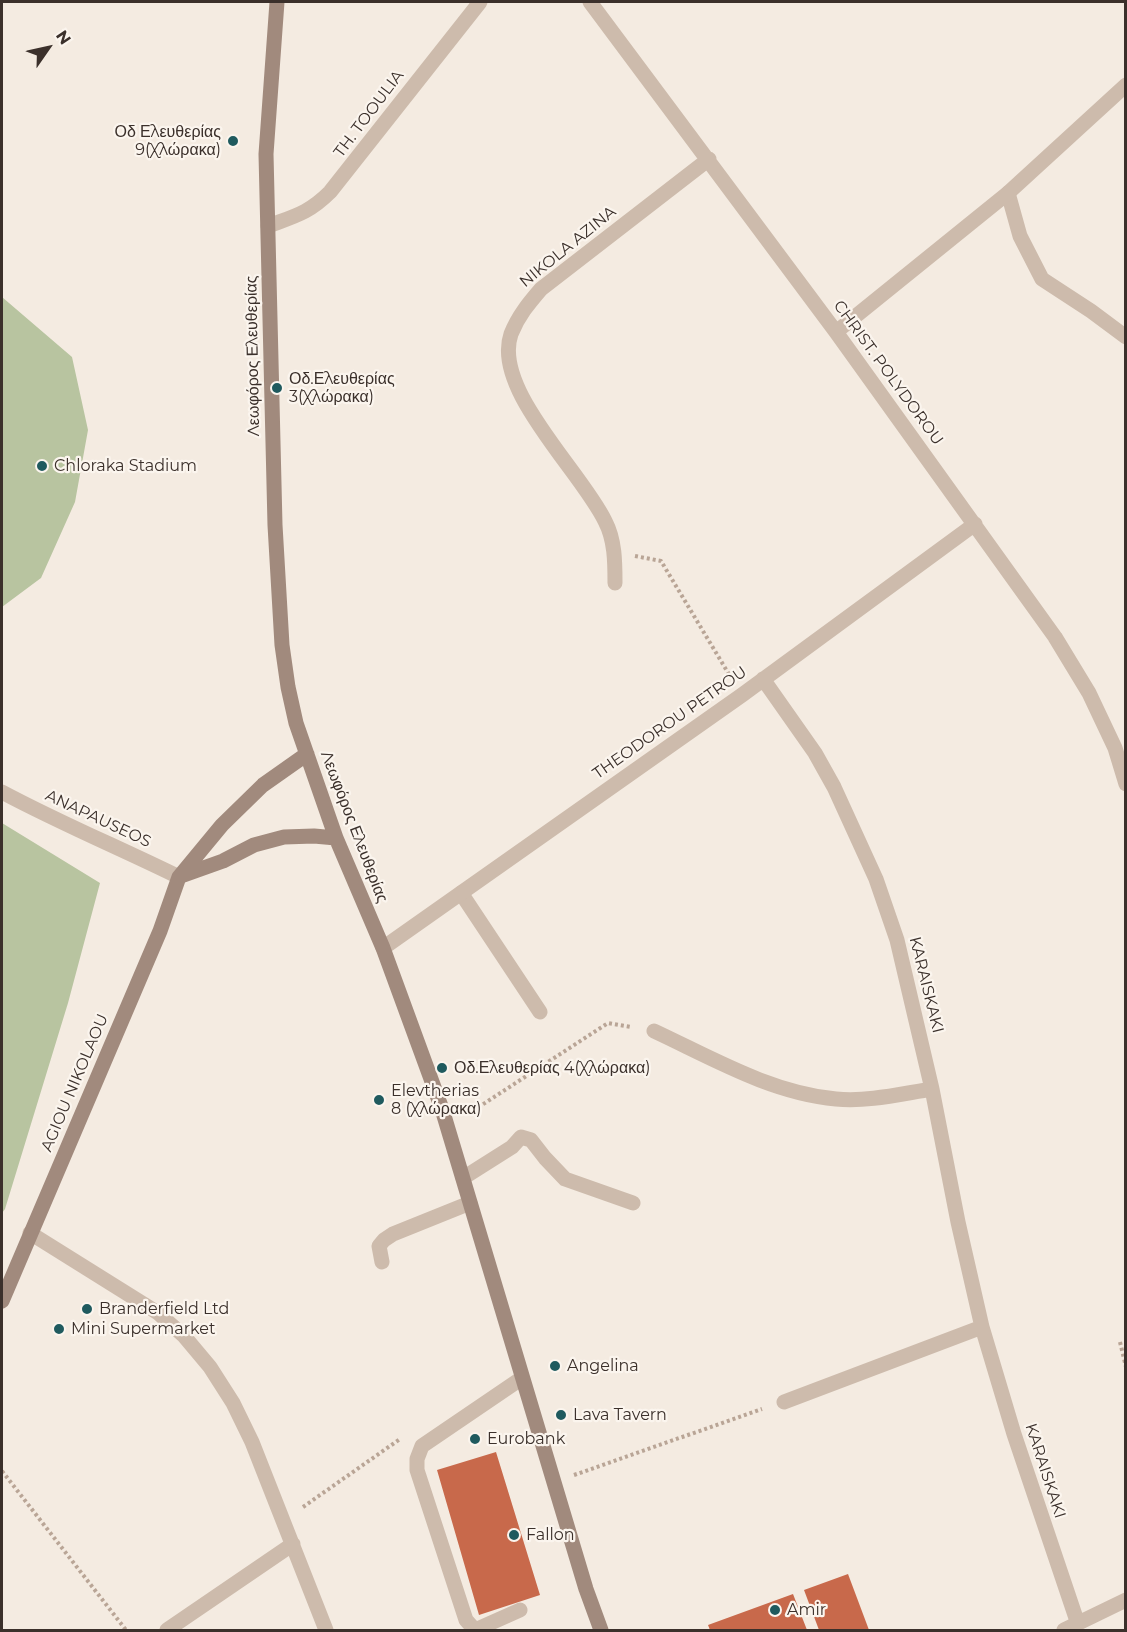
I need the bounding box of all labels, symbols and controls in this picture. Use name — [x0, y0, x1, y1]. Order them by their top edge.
north arrow — [18, 18, 78, 78]
text: N — [52, 27, 75, 48]
street label: TH. TOOULIA — [330, 67, 408, 161]
place label: Οδ Ελευθερίας 9(Χλώρακα) — [115, 122, 221, 160]
marker: Οδ Ελευθερίας 9(Χλώρακα) — [226, 134, 240, 148]
street label: NIKOLA AZINA — [516, 202, 620, 292]
street label: Λεωφόρος Ελευθερίας — [242, 275, 264, 437]
street label: CHRIST. POLYDOROU — [829, 297, 947, 449]
place label: Οδ.Ελευθερίας 3(Χλώρακα) — [289, 369, 395, 407]
marker: Οδ.Ελευθερίας 3(Χλώρακα) — [270, 381, 284, 395]
place label: Chloraka Stadium — [54, 456, 197, 476]
marker: Chloraka Stadium — [35, 459, 49, 473]
street label: THEODOROU PETROU — [589, 662, 751, 784]
street label: Λεωφόρος Ελευθερίας — [316, 748, 392, 906]
street label: ANAPAUSEOS — [42, 786, 154, 852]
street label: KARAISKAKI — [905, 935, 947, 1035]
street label: AGIOU NIKOLAOU — [37, 1011, 113, 1155]
place label: Οδ.Ελευθερίας 4(Χλώρακα) — [454, 1058, 650, 1078]
marker: Οδ.Ελευθερίας 4(Χλώρακα) — [435, 1061, 449, 1075]
place label: Elevtherias 8 (Χλώρακα) — [391, 1081, 481, 1119]
marker: Elevtherias 8 (Χλώρακα) — [372, 1093, 386, 1107]
place label: Branderfield Ltd — [99, 1299, 229, 1319]
marker: Branderfield Ltd — [80, 1302, 94, 1316]
place label: Mini Supermarket — [71, 1319, 215, 1339]
marker: Mini Supermarket — [52, 1322, 66, 1336]
place label: Angelina — [567, 1356, 639, 1376]
marker: Angelina — [548, 1359, 562, 1373]
place label: Lava Tavern — [573, 1405, 667, 1425]
marker: Lava Tavern — [554, 1408, 568, 1422]
street label: KARAISKAKI — [1021, 1421, 1069, 1521]
place label: Eurobank — [487, 1429, 565, 1449]
marker: Eurobank — [468, 1432, 482, 1446]
place label: Fallon — [526, 1525, 575, 1545]
marker: Fallon — [507, 1528, 521, 1542]
place label: Amir — [787, 1600, 826, 1620]
marker: Amir — [768, 1603, 782, 1617]

